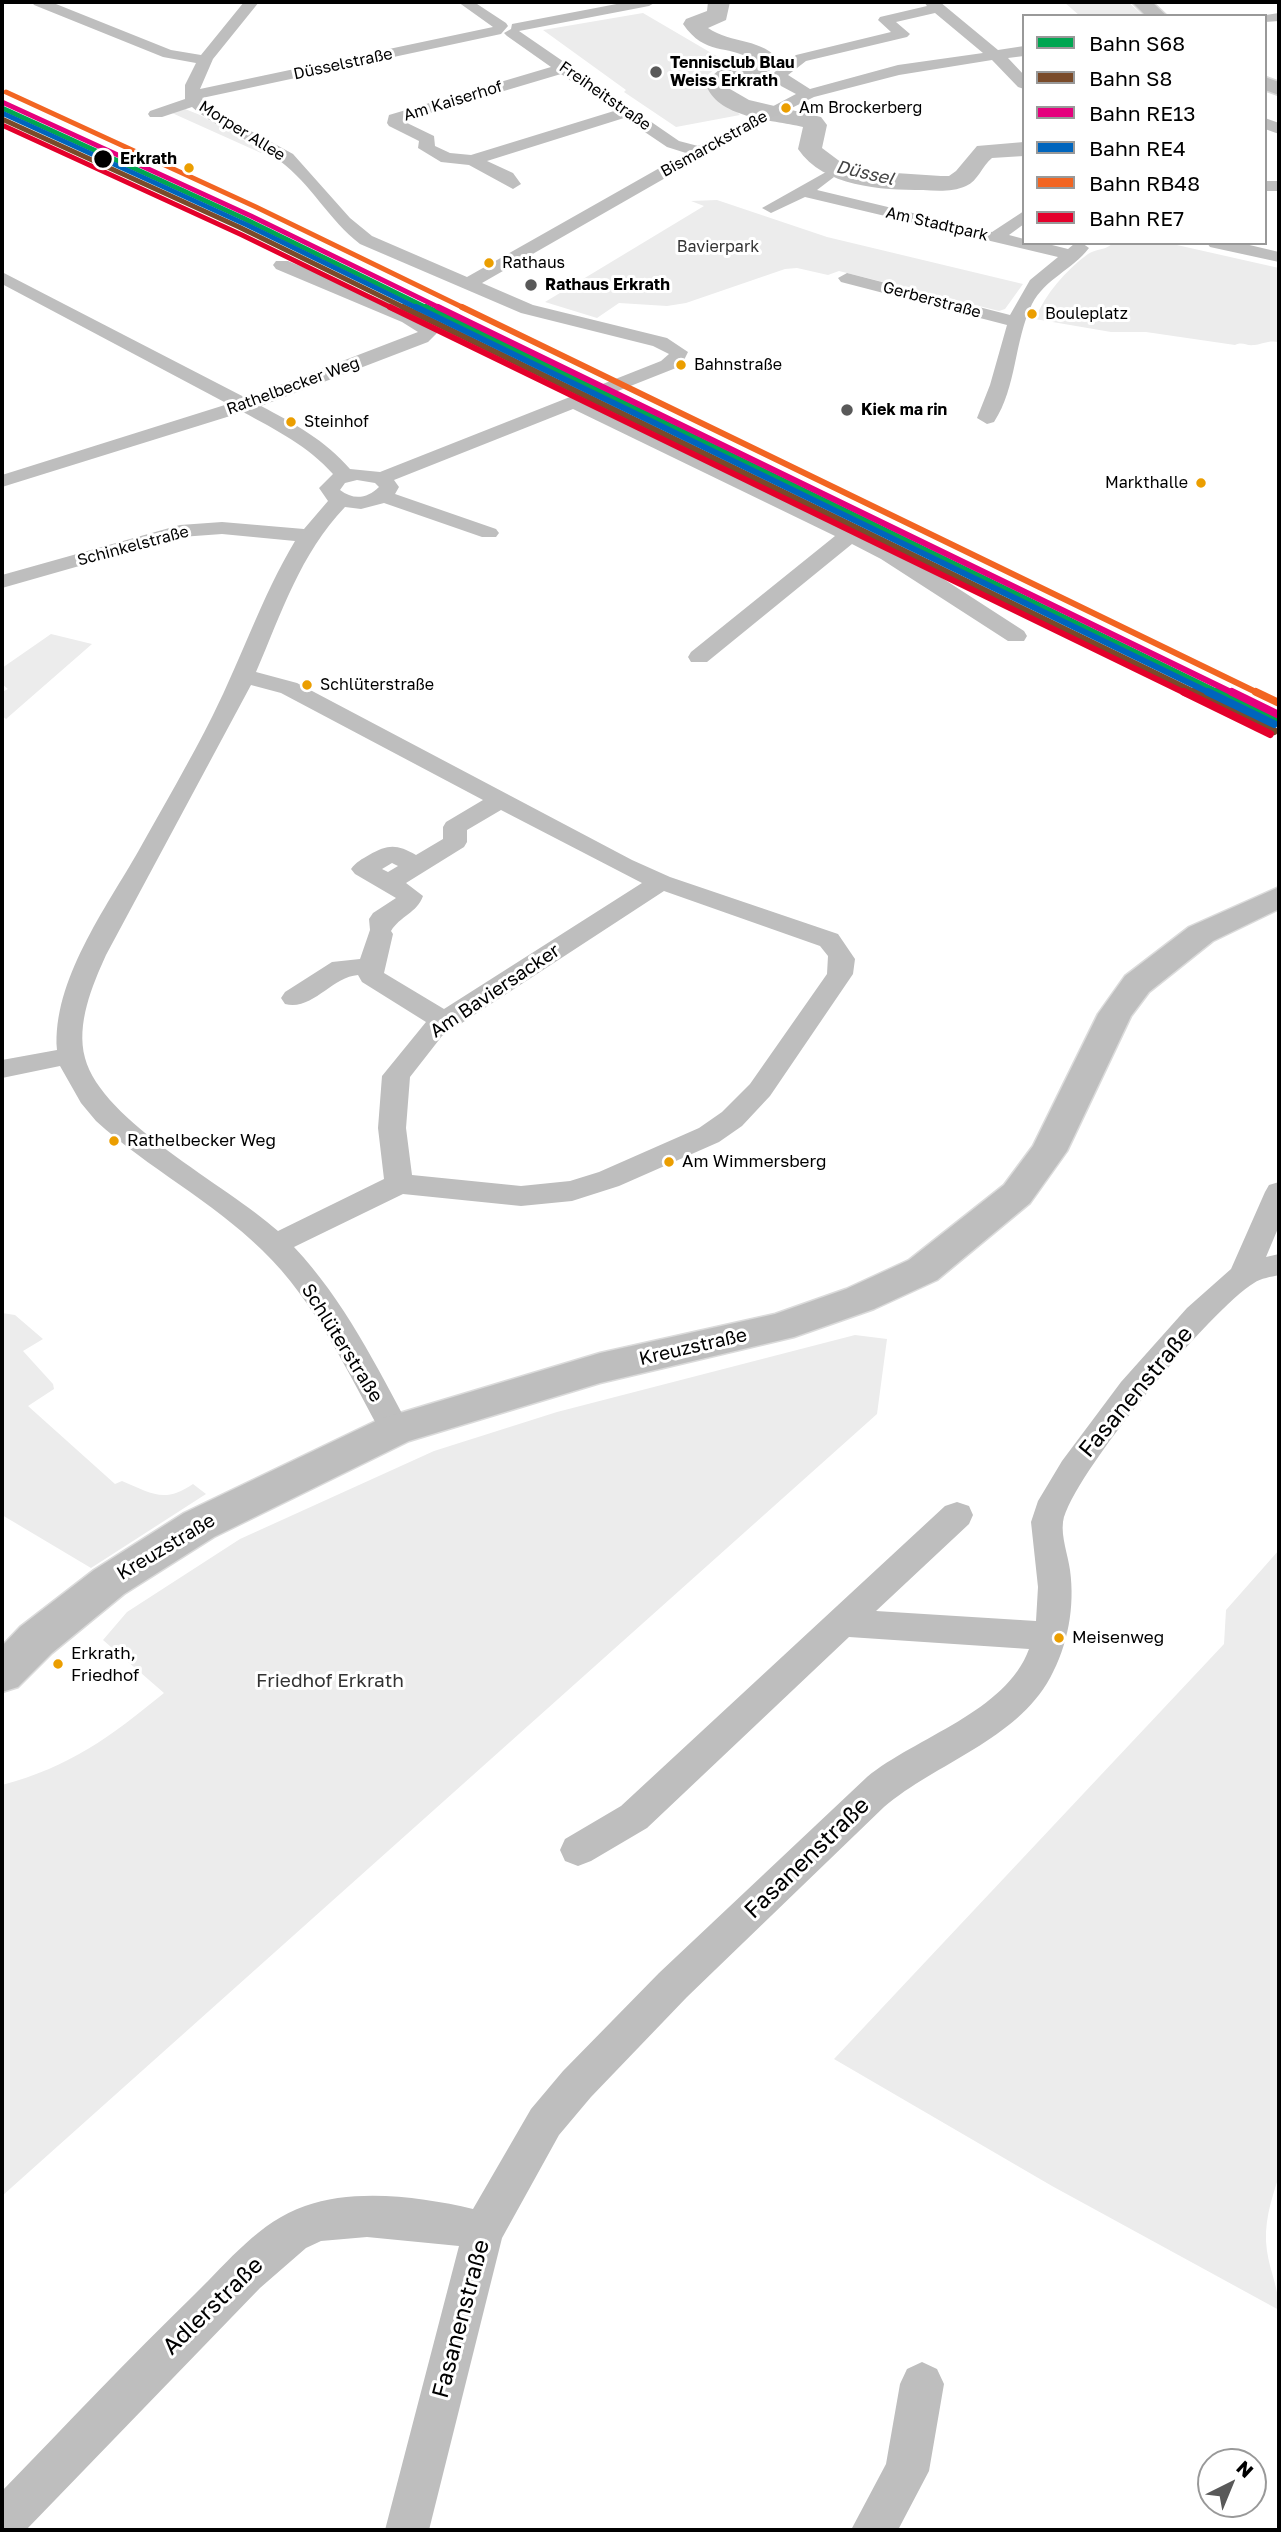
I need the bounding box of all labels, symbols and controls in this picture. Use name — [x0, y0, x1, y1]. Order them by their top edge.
legend — [1022, 14, 1267, 245]
text: Bahn S68 — [1089, 30, 1185, 56]
street label: Düsselstraße — [292, 44, 394, 84]
place label: Tennisclub Blau Weiss Erkrath — [670, 53, 795, 91]
street label: Freiheitstraße — [555, 57, 655, 135]
marker: Tennisclub Blau Weiss Erkrath — [648, 64, 664, 80]
text: Bahn S8 — [1089, 65, 1172, 91]
street label: Am Kaiserhof — [401, 77, 505, 125]
street label: Morper Allee — [195, 97, 289, 165]
place label: Am Brockerberg — [799, 98, 922, 118]
text: Bahn RE13 — [1089, 100, 1196, 126]
marker: Am Brockerberg — [779, 101, 793, 115]
street label: Bismarckstraße — [657, 107, 771, 181]
text: Bahn RE4 — [1089, 135, 1186, 161]
marker: Erkrath — [92, 148, 114, 170]
place label: Erkrath — [120, 149, 177, 169]
water label: Düssel — [834, 156, 896, 190]
unlabelled marker — [182, 161, 196, 175]
text: Bahn RB48 — [1089, 170, 1200, 196]
street label: Am Stadtpark — [884, 203, 990, 245]
text: Bahn RE7 — [1089, 205, 1184, 231]
park label: Bavierpark — [677, 237, 759, 257]
place label: Rathaus — [502, 253, 565, 273]
marker: Rathaus — [482, 256, 496, 270]
place label: Rathaus Erkrath — [545, 275, 670, 295]
marker: Rathaus Erkrath — [523, 277, 539, 293]
street label: Gerberstraße — [881, 278, 983, 322]
place label: Bouleplatz — [1045, 304, 1128, 324]
marker: Bouleplatz — [1025, 307, 1039, 321]
street label: Rathelbecker Weg — [224, 353, 362, 419]
place label: Bahnstraße — [694, 355, 782, 375]
marker: Bahnstraße — [674, 358, 688, 372]
place label: Kiek ma rin — [861, 400, 947, 420]
marker: Kiek ma rin — [839, 402, 855, 418]
place label: Steinhof — [304, 412, 369, 432]
marker: Steinhof — [284, 415, 298, 429]
place label: Markthalle — [1105, 473, 1188, 493]
marker: Markthalle — [1194, 476, 1208, 490]
street label: Schinkelstraße — [75, 522, 191, 570]
place label: Schlüterstraße — [320, 675, 434, 695]
marker: Schlüterstraße — [300, 678, 314, 692]
street label: Am Baviersacker — [426, 939, 564, 1043]
place label: Rathelbecker Weg — [127, 1131, 276, 1151]
marker: Rathelbecker Weg — [107, 1134, 121, 1148]
place label: Am Wimmersberg — [682, 1152, 826, 1172]
marker: Am Wimmersberg — [662, 1155, 676, 1169]
street label: Schlüterstraße — [296, 1280, 388, 1406]
street label: Fasanenstraße — [1073, 1321, 1199, 1463]
street label: Kreuzstraße — [637, 1323, 749, 1371]
street label: Kreuzstraße — [113, 1509, 219, 1585]
place label: Meisenweg — [1072, 1628, 1164, 1648]
marker: Meisenweg — [1052, 1631, 1066, 1645]
place label: Erkrath, Friedhof — [71, 1644, 139, 1684]
marker: Erkrath, Friedhof — [51, 1657, 65, 1671]
park label: Friedhof Erkrath — [256, 1670, 404, 1692]
street label: Fasanenstraße — [739, 1792, 875, 1924]
street label: Fasanenstraße — [427, 2237, 495, 2401]
street label: Adlerstraße — [157, 2251, 269, 2361]
north arrow — [1197, 2448, 1267, 2518]
text: N — [1232, 2455, 1258, 2482]

